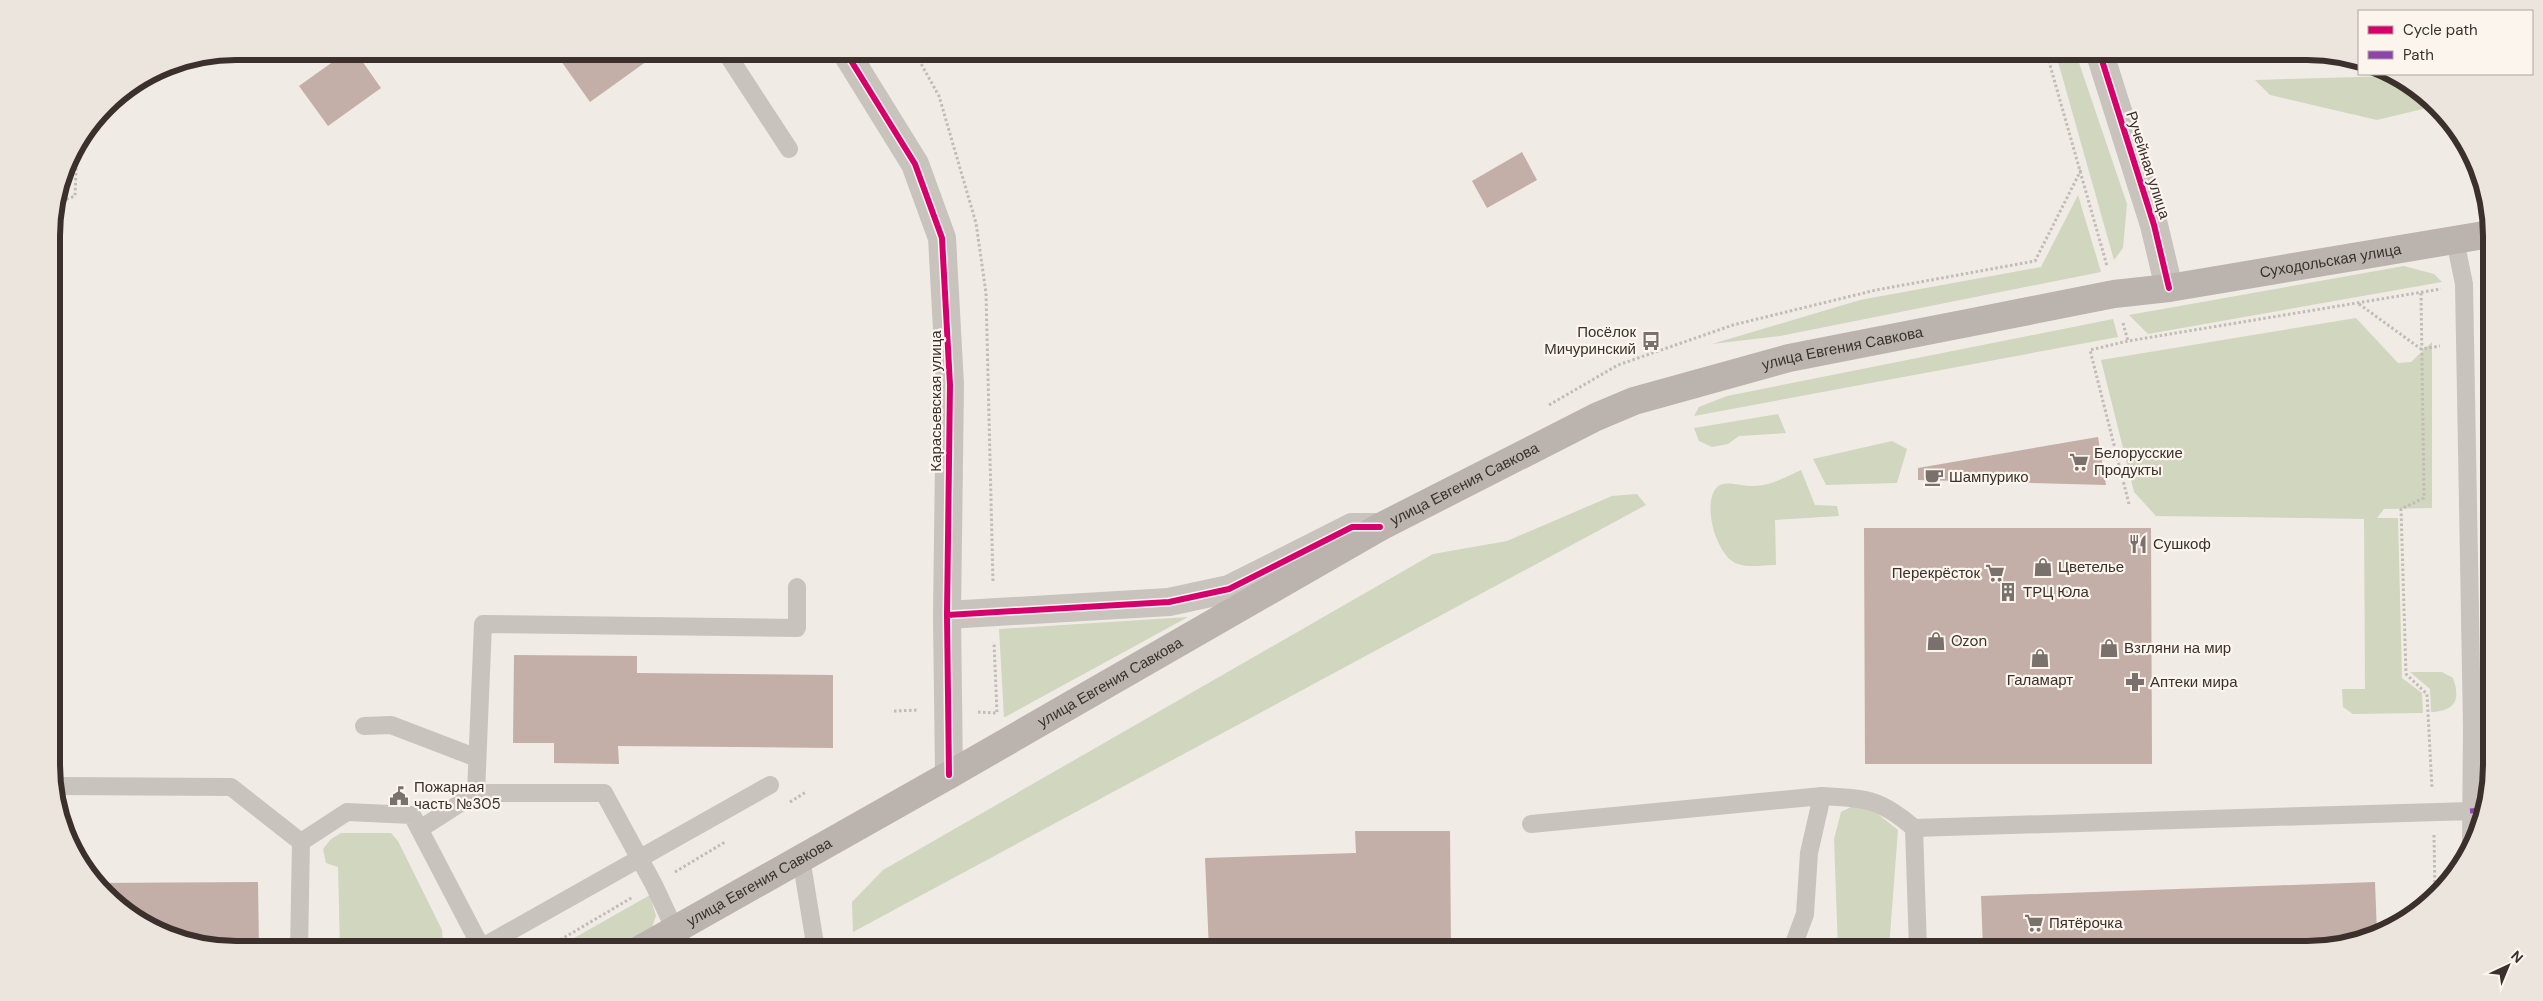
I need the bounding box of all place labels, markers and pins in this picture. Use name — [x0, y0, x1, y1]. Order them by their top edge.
place label: Посёлок Мичуринский — [1544, 322, 1636, 359]
bus stop icon: Посёлок Мичуринский — [1640, 330, 1662, 352]
place label: Белорусские Продукты — [2094, 443, 2183, 480]
supermarket icon: Белорусские Продукты — [2068, 451, 2090, 473]
cafe icon: Шампурико — [1923, 466, 1945, 488]
place label: Шампурико — [1949, 467, 2029, 487]
restaurant icon: Сушкоф — [2127, 533, 2149, 555]
place label: Сушкоф — [2153, 534, 2211, 554]
shop icon: Цветелье — [2032, 556, 2054, 578]
place label: Цветелье — [2058, 557, 2124, 577]
supermarket icon: Перекрёсток — [1984, 562, 2006, 584]
place label: Перекрёсток — [1892, 563, 1980, 583]
building icon: ТРЦ Юла — [1997, 581, 2019, 603]
place label: ТРЦ Юла — [2023, 582, 2089, 602]
shop icon: Ozon — [1925, 630, 1947, 652]
place label: Ozon — [1951, 631, 1987, 651]
shop icon: Взгляни на мир — [2098, 637, 2120, 659]
place label: Взгляни на мир — [2124, 638, 2231, 658]
shop icon: Галамарт — [2029, 647, 2051, 669]
place label: Галамарт — [2007, 670, 2073, 690]
pharmacy icon: Аптеки мира — [2124, 671, 2146, 693]
place label: Аптеки мира — [2150, 672, 2238, 692]
place label: Пожарная часть №305 — [414, 777, 501, 814]
public building icon: Пожарная часть №305 — [388, 785, 410, 807]
supermarket icon: Пятёрочка — [2023, 912, 2045, 934]
place label: Пятёрочка — [2049, 913, 2123, 933]

